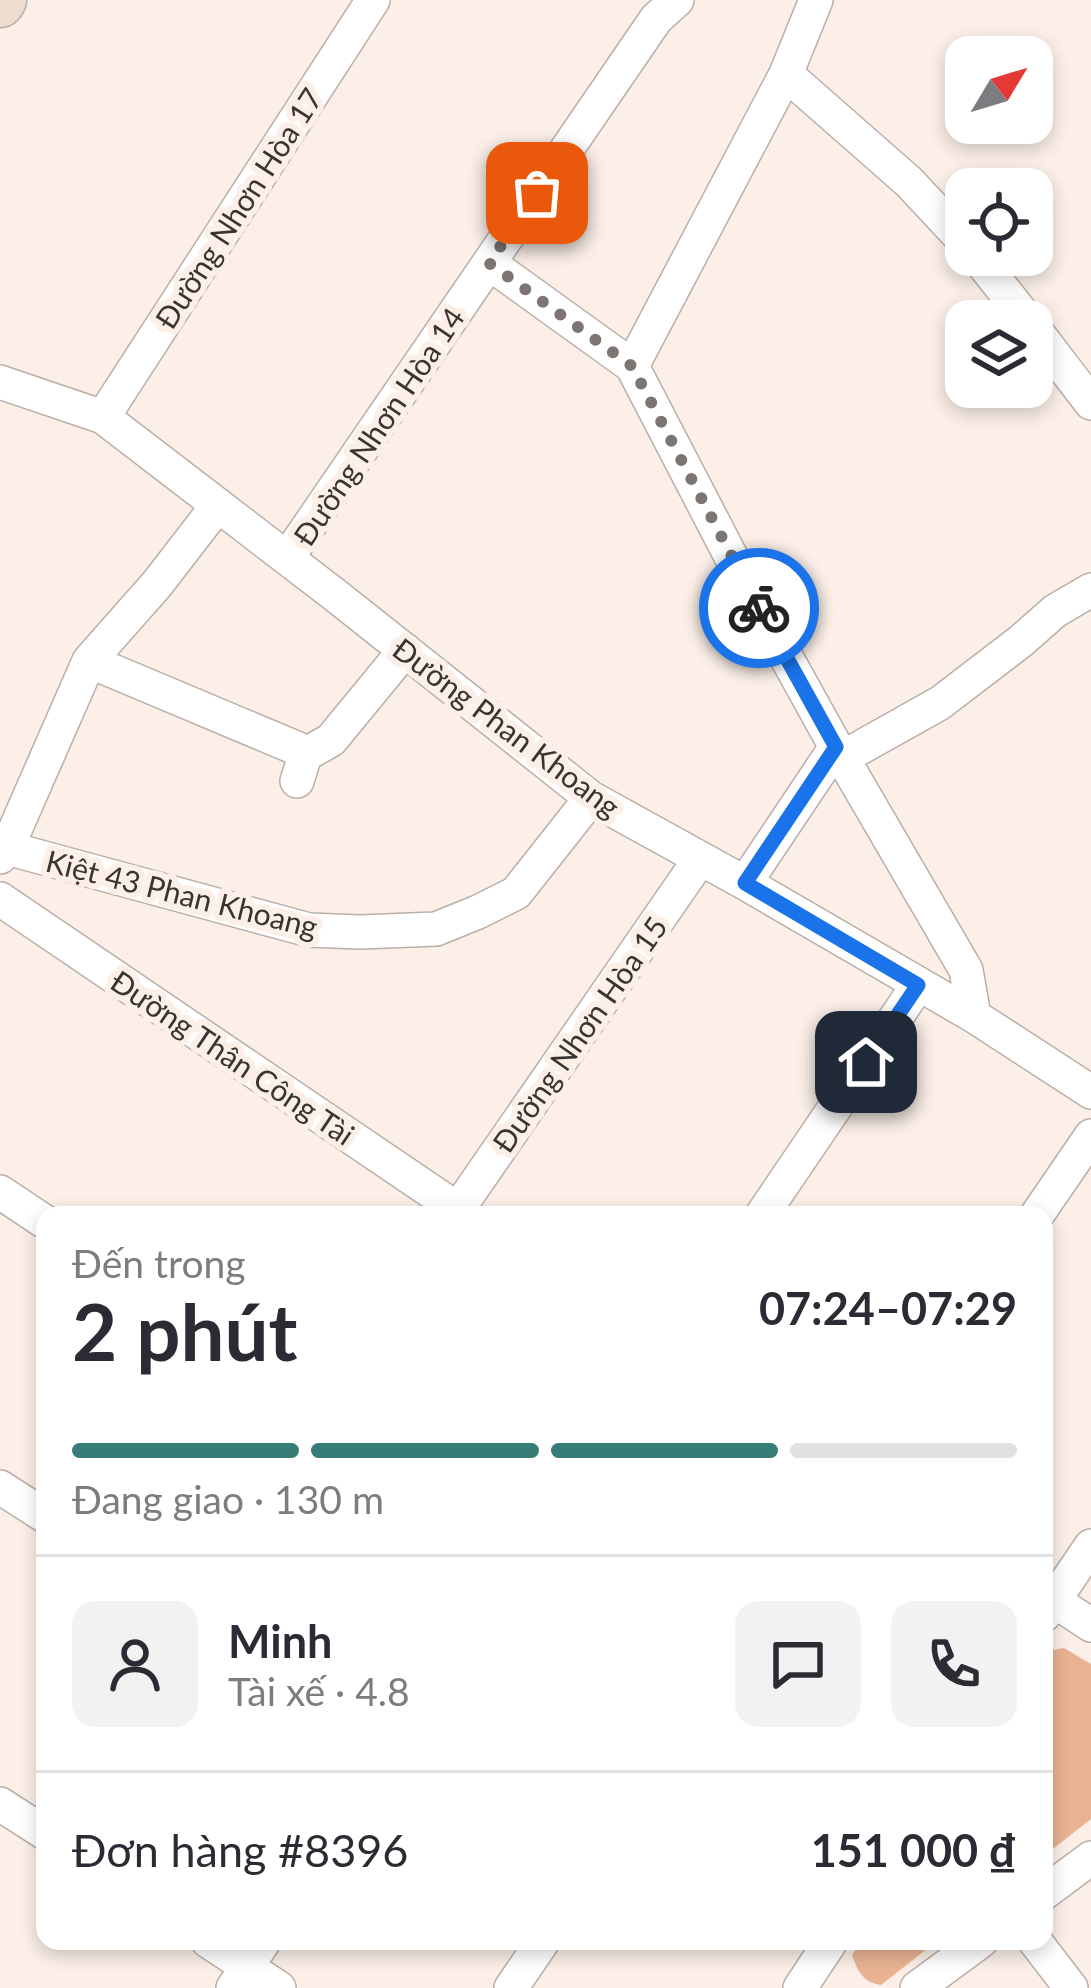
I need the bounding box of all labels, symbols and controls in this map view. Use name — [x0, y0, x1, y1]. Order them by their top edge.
north arrow — [945, 36, 1053, 144]
map controls — [945, 36, 1053, 408]
street label: Đường Nhơn Hòa 17 — [147, 81, 329, 335]
pin — [486, 142, 588, 244]
icon: bag — [504, 160, 570, 226]
button: locate — [945, 168, 1053, 276]
street label: Đường Nhơn Hòa 14 — [285, 300, 471, 552]
button: layers — [945, 300, 1053, 408]
courier — [699, 548, 819, 668]
icon: bike — [726, 575, 792, 641]
street label: Đường Phan Khoang — [386, 630, 628, 824]
street label: Kiệt 43 Phan Khoang — [42, 842, 322, 944]
street label: Đường Nhơn Hòa 15 — [484, 909, 674, 1159]
street label: Đường Thân Công Tài — [105, 962, 361, 1152]
pin — [815, 1011, 917, 1113]
icon: home — [833, 1029, 899, 1095]
text: Đến trong — [72, 1240, 246, 1286]
text: 07:24–07:29 — [759, 1281, 1017, 1335]
text: 2 phút — [72, 1284, 298, 1378]
text: Đang giao · 130 m — [72, 1476, 384, 1522]
button: person — [72, 1601, 198, 1727]
button: chat — [735, 1601, 861, 1727]
button: phone — [891, 1601, 1017, 1727]
text: Minh — [228, 1614, 332, 1668]
text: Tài xế · 4.8 — [228, 1668, 410, 1714]
text: Đơn hàng #8396 — [72, 1823, 408, 1877]
text: 151 000 ₫ — [811, 1823, 1017, 1877]

